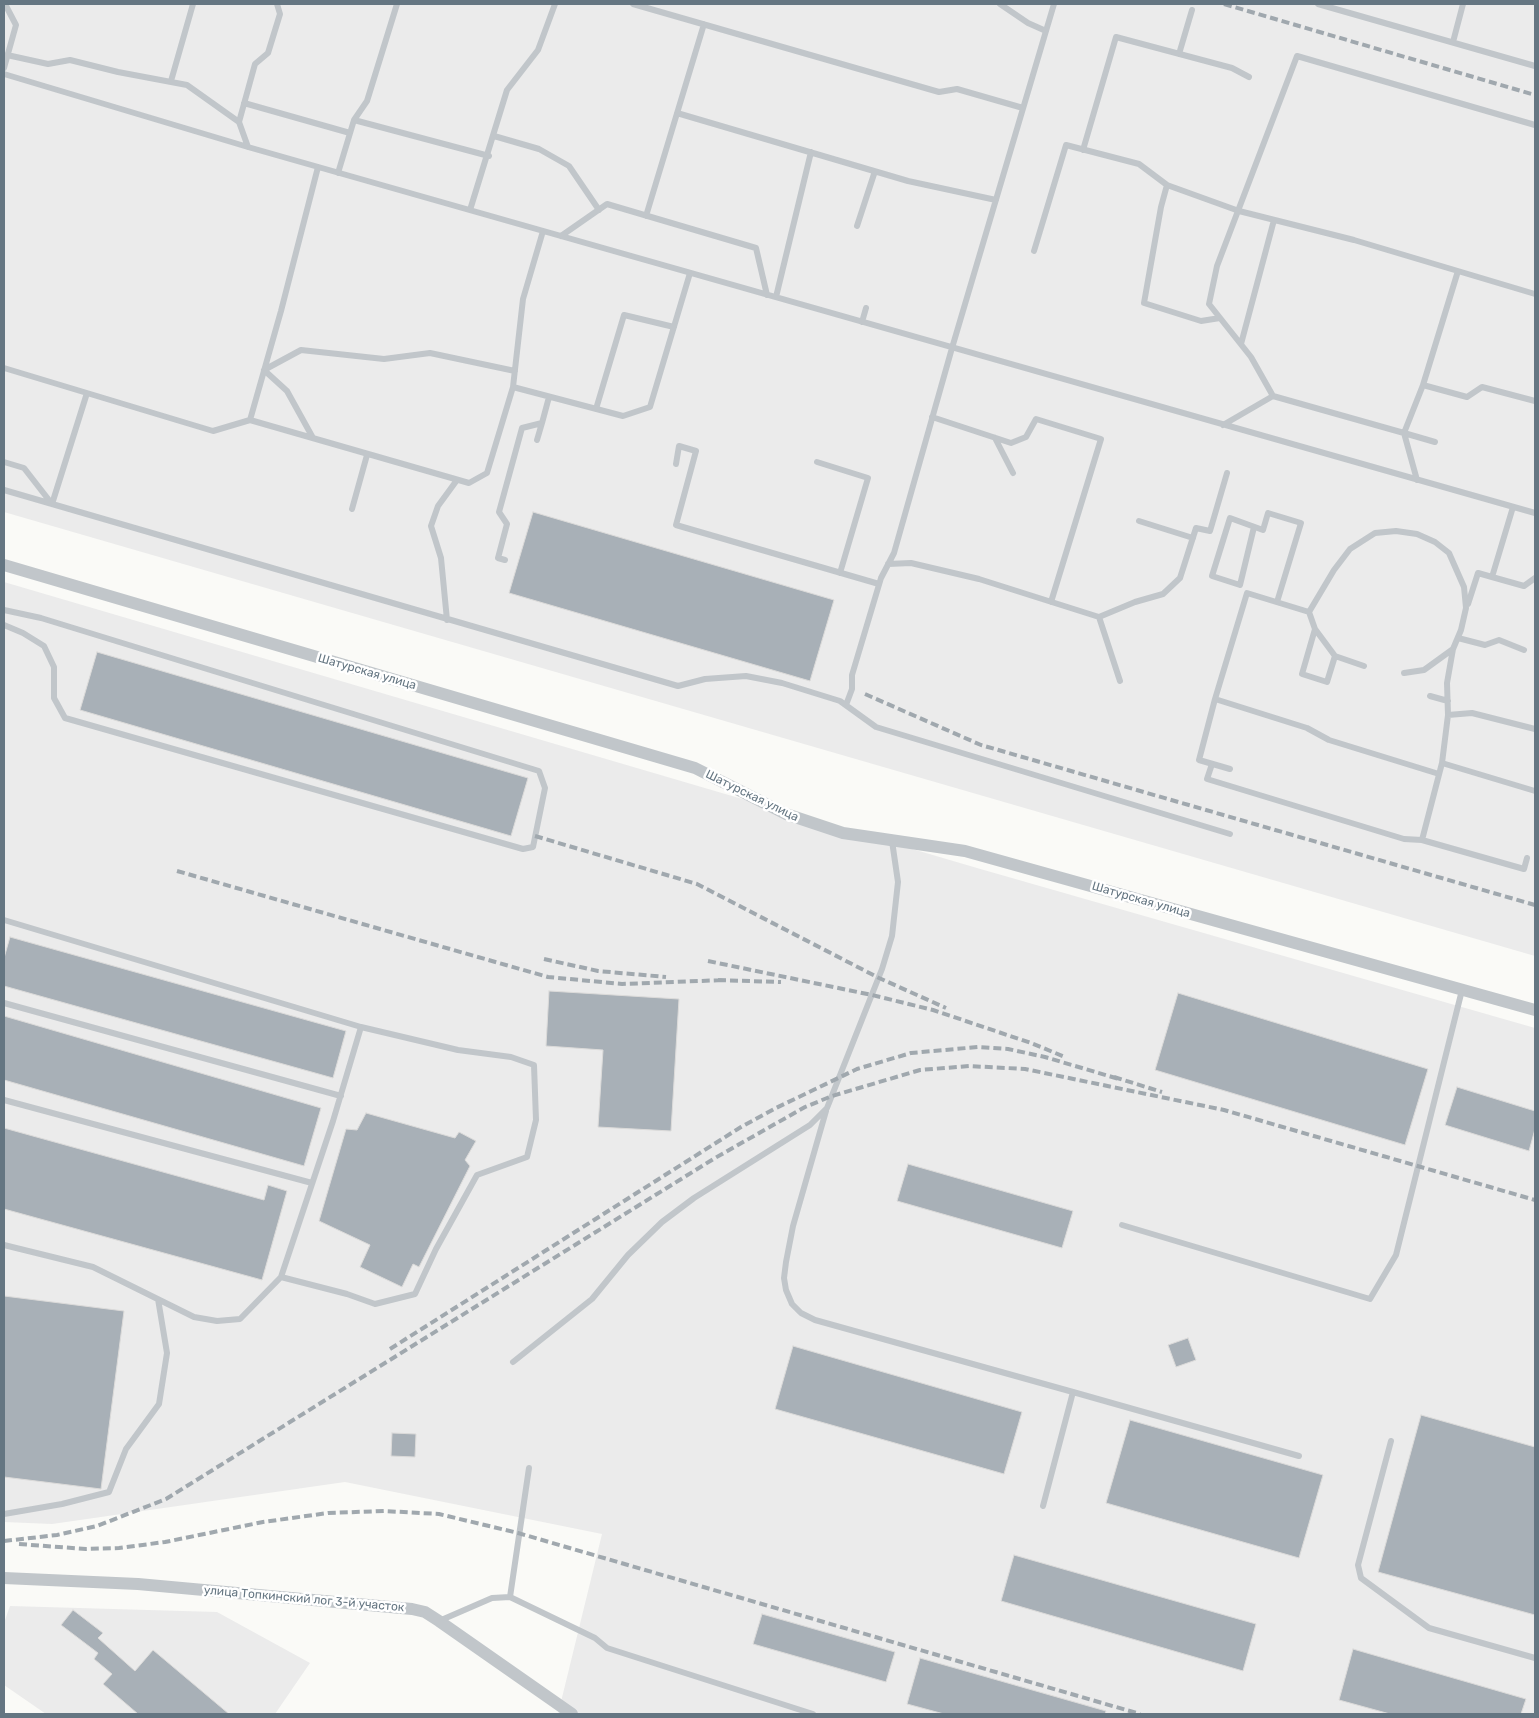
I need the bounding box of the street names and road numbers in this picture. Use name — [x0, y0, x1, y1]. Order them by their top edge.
street label: Шатурская улица — [316, 651, 418, 693]
street label: Шатурская улица — [703, 767, 801, 825]
street label: Шатурская улица — [1090, 879, 1192, 921]
street label: улица Топкинский лог 3-й участок — [203, 1583, 405, 1615]

